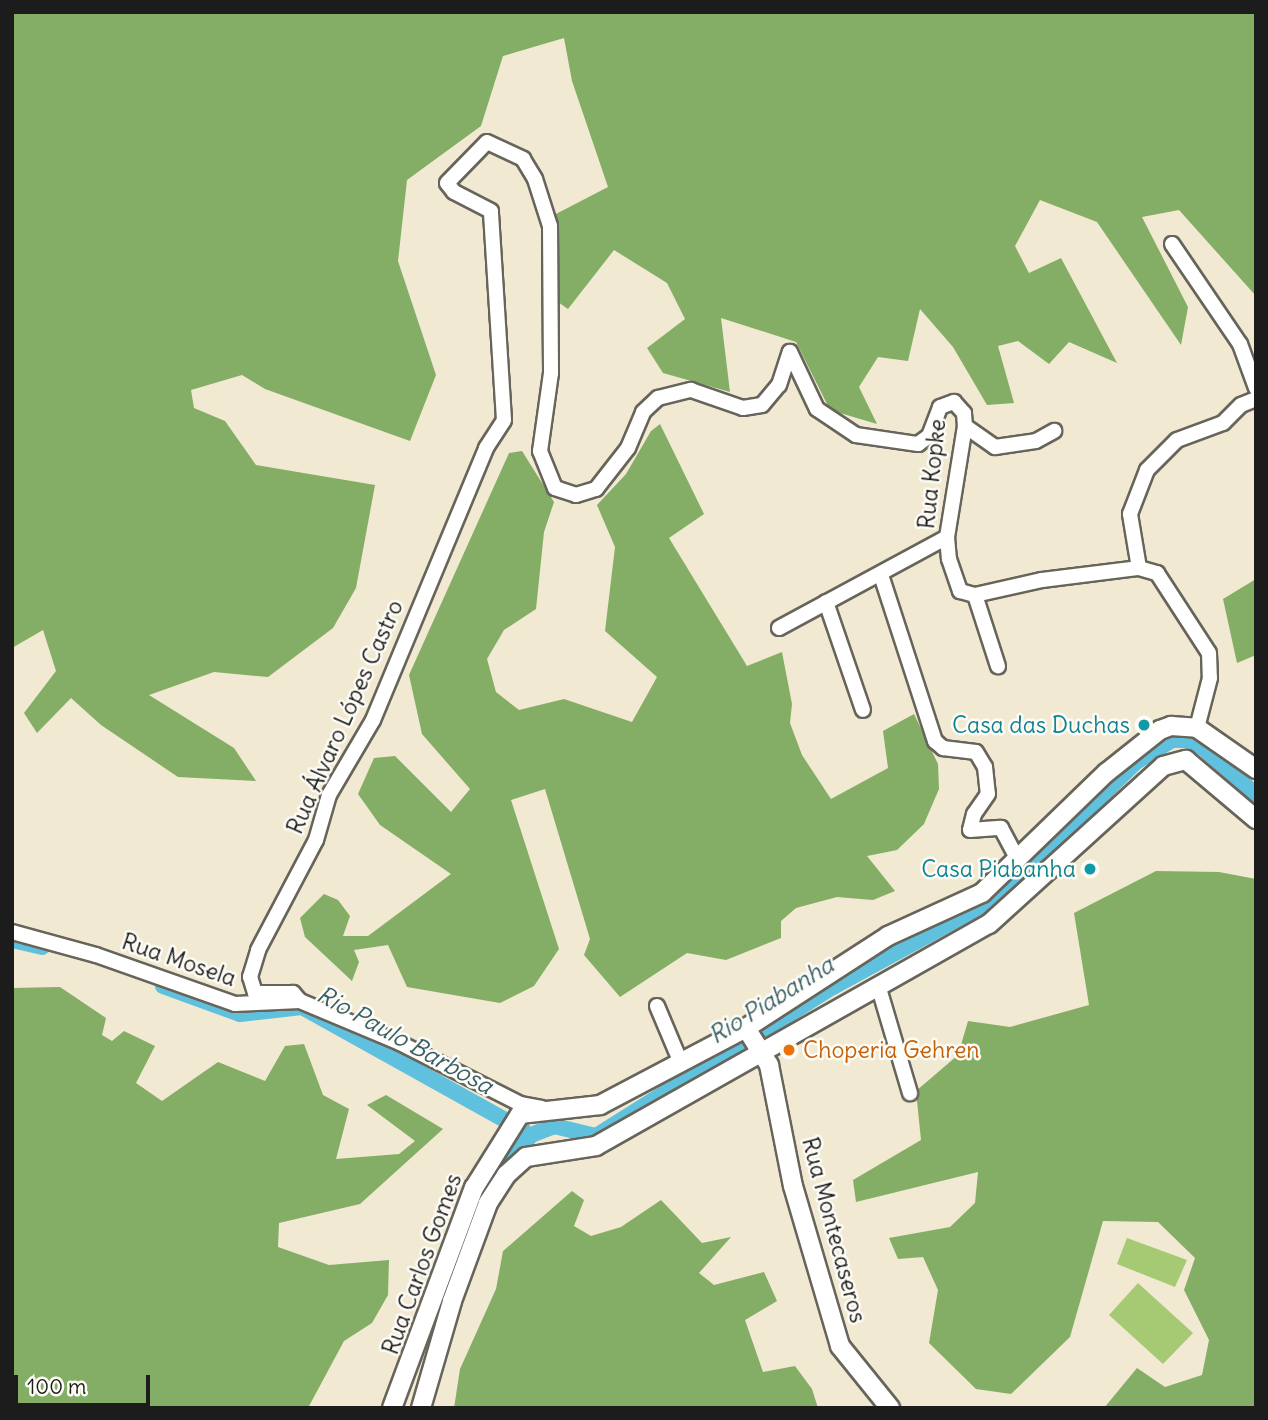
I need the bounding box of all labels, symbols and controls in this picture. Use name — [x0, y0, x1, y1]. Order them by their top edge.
street label: Rua Kopke — [913, 418, 951, 530]
street label: Rua Álvaro Lópes Castro — [281, 596, 409, 838]
place label: Casa das Duchas — [952, 711, 1130, 739]
marker: Casa das Duchas — [1136, 717, 1152, 733]
place label: Casa Piabanha — [921, 855, 1076, 883]
marker: Casa Piabanha — [1082, 861, 1098, 877]
street label: Rua Mosela — [118, 928, 240, 992]
water label: Rio Piabanha — [703, 950, 839, 1050]
water label: Rio Paulo Barbosa — [312, 980, 498, 1100]
place label: Choperia Gehren — [803, 1036, 980, 1064]
marker: Choperia Gehren — [781, 1042, 797, 1058]
street label: Rua Montecaseros — [796, 1134, 872, 1326]
street label: Rua Carlos Gomes — [376, 1170, 468, 1358]
scale bar — [18, 1360, 154, 1404]
text: 100 m — [27, 1373, 86, 1400]

